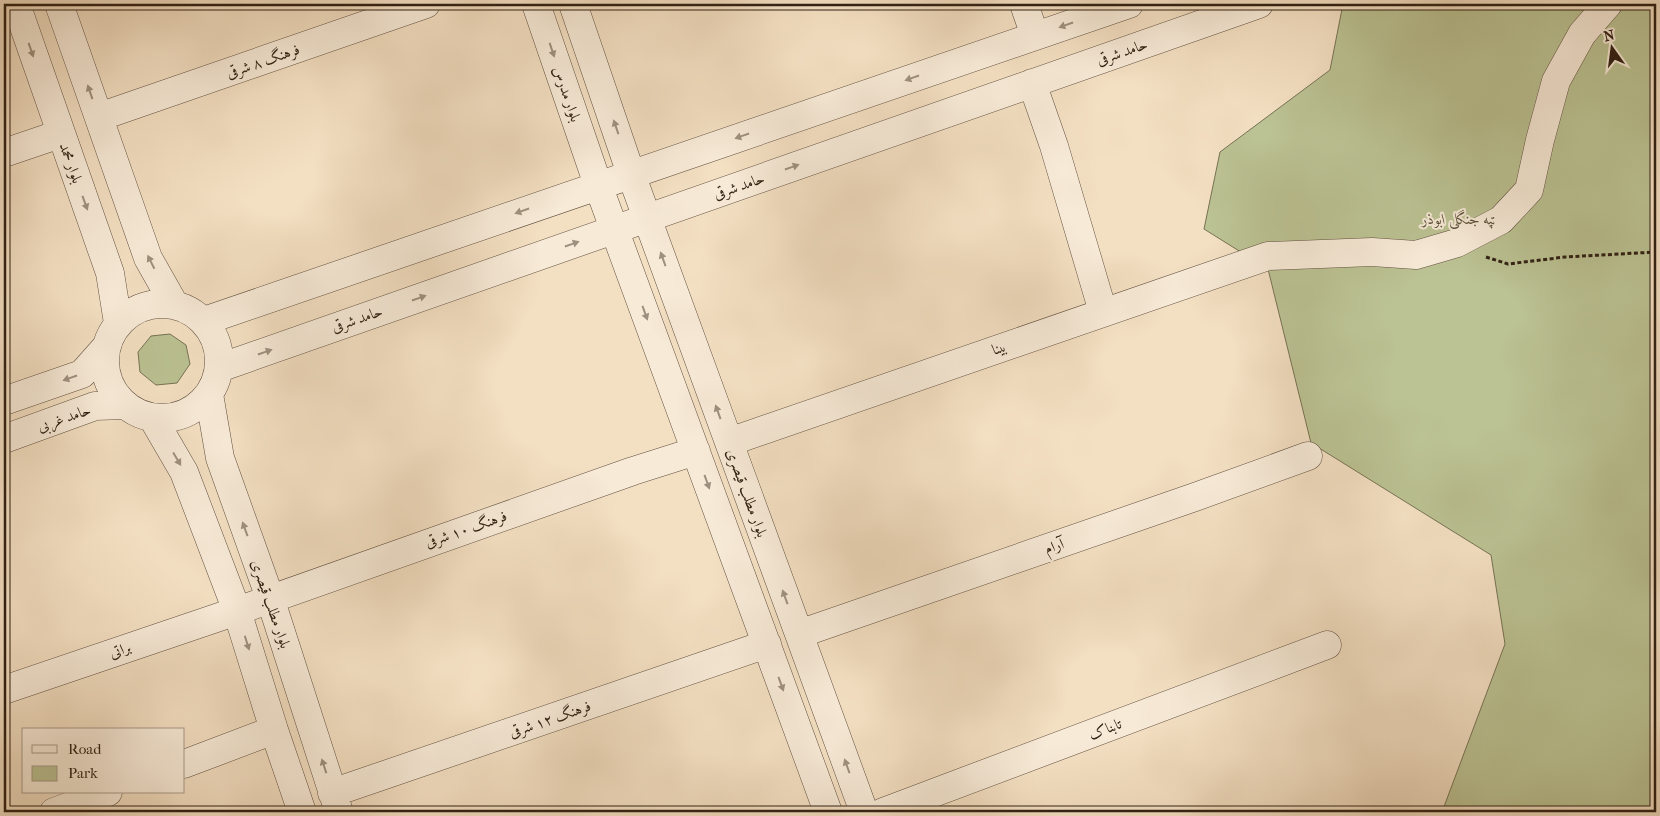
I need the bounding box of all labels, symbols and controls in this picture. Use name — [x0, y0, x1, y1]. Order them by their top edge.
one-way arrow — [1058, 21, 1073, 29]
north arrow — [1588, 22, 1638, 72]
text: N — [1602, 26, 1617, 45]
street label: حامد شرقی — [1094, 35, 1150, 70]
street label: فرهنگ ۸ شرقی — [224, 39, 302, 83]
one-way arrow — [28, 43, 36, 58]
one-way arrow — [548, 43, 556, 58]
street label: بلوار مدرس — [549, 64, 585, 124]
one-way arrow — [905, 75, 920, 82]
one-way arrow — [86, 85, 93, 100]
one-way arrow — [611, 120, 619, 135]
one-way arrow — [734, 132, 749, 140]
street label: بلوار محمد — [55, 140, 87, 186]
one-way arrow — [784, 163, 799, 170]
street label: حامد شرقی — [711, 169, 767, 204]
one-way arrow — [82, 196, 89, 211]
one-way arrow — [514, 207, 529, 215]
park label: تپه جنگلی ابوذر — [1421, 209, 1496, 230]
one-way arrow — [565, 240, 580, 248]
one-way arrow — [658, 251, 666, 266]
one-way arrow — [147, 255, 155, 269]
one-way arrow — [412, 294, 427, 302]
street label: حامد شرقی — [329, 302, 385, 337]
one-way arrow — [642, 305, 649, 320]
street label: بینا — [989, 337, 1009, 359]
one-way arrow — [258, 348, 273, 355]
one-way arrow — [62, 375, 77, 382]
street label: حامد غربی — [35, 400, 94, 437]
one-way arrow — [714, 404, 721, 419]
street label: بلوار مطلب قیصری — [722, 446, 771, 540]
one-way arrow — [172, 453, 181, 466]
one-way arrow — [703, 475, 711, 490]
street label: فرهنگ ۱۰ شرقی — [422, 506, 510, 552]
one-way arrow — [241, 521, 248, 536]
street label: آرام — [1042, 534, 1069, 561]
street label: بلوار مطلب قیصری — [246, 557, 295, 651]
one-way arrow — [781, 590, 788, 605]
one-way arrow — [244, 636, 252, 651]
street label: براتی — [107, 638, 133, 662]
one-way arrow — [778, 676, 785, 691]
street label: فرهنگ ۱۲ شرقی — [506, 696, 594, 742]
street label: تابناک — [1086, 714, 1124, 743]
legend — [22, 728, 185, 794]
text: Road — [68, 740, 102, 758]
one-way arrow — [319, 758, 327, 773]
one-way arrow — [843, 759, 850, 774]
text: Park — [68, 764, 98, 782]

